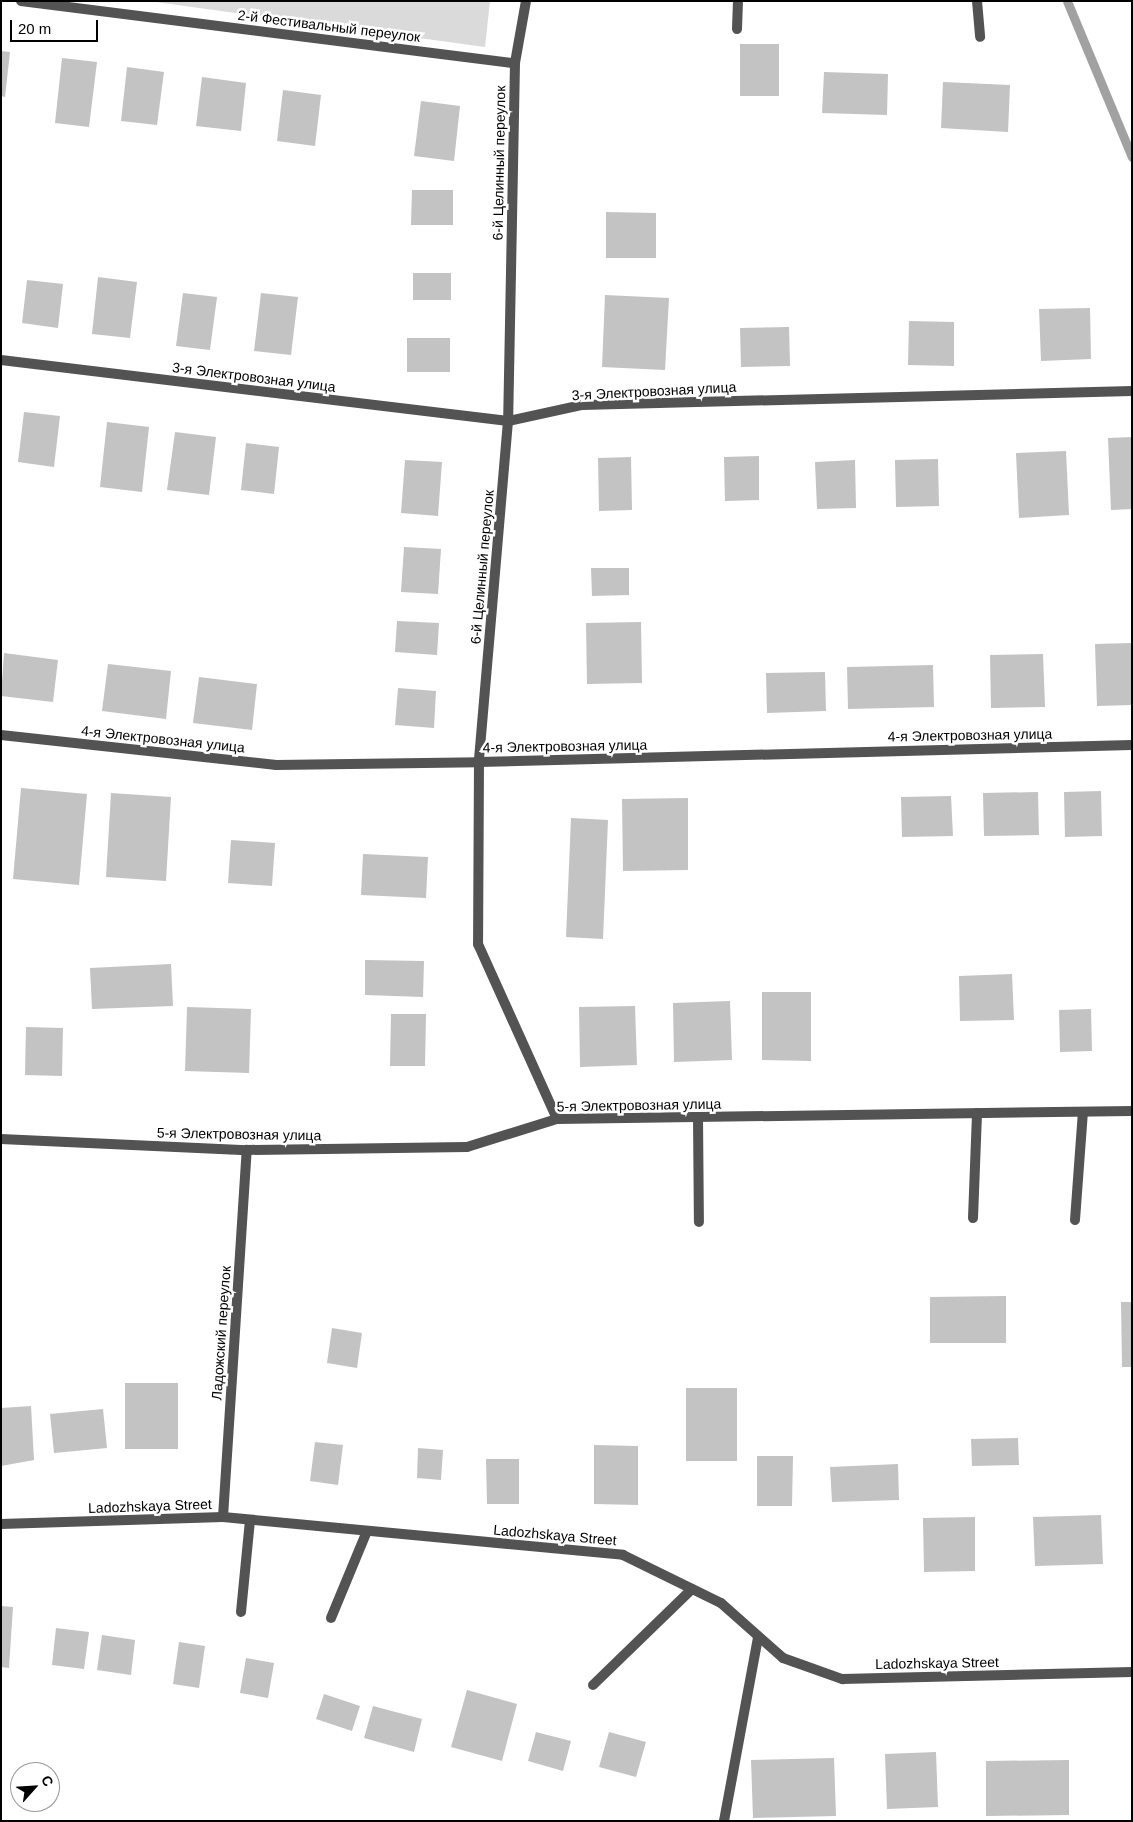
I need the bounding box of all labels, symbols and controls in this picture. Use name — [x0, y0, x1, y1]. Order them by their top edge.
street label: 2-й Фестивальный переулок — [237, 6, 421, 46]
scale bar — [12, 10, 100, 42]
text: 20 m — [18, 20, 51, 37]
street label: 6-й Целинный переулок — [489, 85, 509, 241]
street label: 3-я Электровозная улица — [171, 359, 337, 395]
street label: 3-я Электровозная улица — [571, 378, 737, 404]
street label: 6-й Целинный переулок — [467, 489, 497, 645]
street label: 4-я Электровозная улица — [80, 722, 246, 756]
street label: 4-я Электровозная улица — [888, 725, 1052, 745]
street label: 4-я Электровозная улица — [483, 736, 647, 756]
street label: 5-я Электровозная улица — [557, 1095, 721, 1115]
street label: 5-я Электровозная улица — [157, 1124, 321, 1144]
street label: Ладожский переулок — [208, 1265, 234, 1401]
street label: Ladozhskaya Street — [88, 1495, 212, 1517]
street label: Ladozhskaya Street — [493, 1521, 617, 1549]
street label: Ladozhskaya Street — [875, 1654, 999, 1672]
north arrow — [10, 1762, 60, 1812]
text: С — [38, 1773, 57, 1789]

